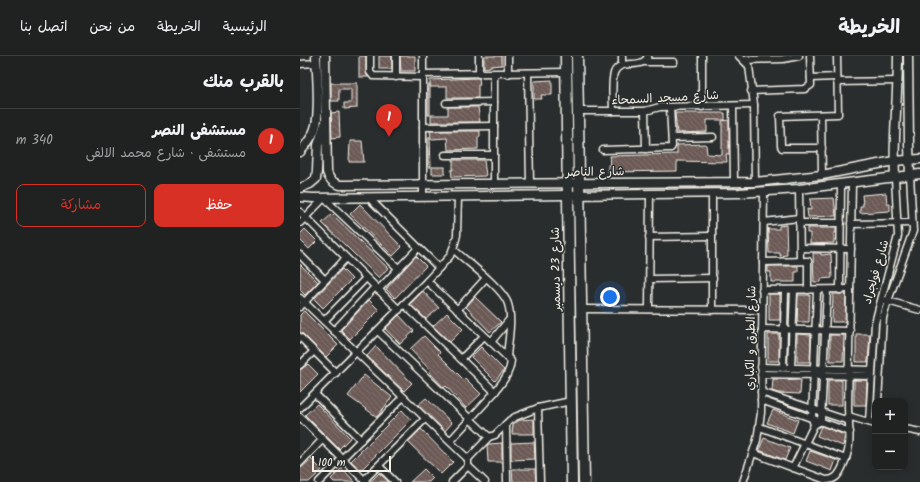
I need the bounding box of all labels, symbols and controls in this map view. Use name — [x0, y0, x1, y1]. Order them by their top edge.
text: الخريطة — [838, 13, 900, 43]
text: اتصل بنا — [20, 16, 68, 38]
text: من نحن — [90, 16, 135, 38]
text: الخريطة — [157, 16, 201, 38]
text: الرئيسية — [223, 16, 267, 38]
text: بالقرب منك — [203, 69, 284, 96]
street label: شارع مسجد السمحاء — [611, 86, 719, 110]
pin: 1 — [376, 104, 402, 137]
text: مستشفى النصر — [152, 119, 246, 143]
text: 340 m — [16, 130, 53, 151]
text: 1 — [269, 130, 273, 151]
text: مستشفى · شارع محمد الالفى — [86, 143, 246, 164]
street label: شارع الناصر — [564, 162, 625, 182]
button: مشاركة — [16, 184, 146, 227]
button: حفظ — [154, 184, 284, 227]
street label: شارع 23 ديسمبر — [546, 227, 566, 312]
street label: شارع فولجراد — [858, 238, 894, 306]
street label: شارع الطرق و الكباري — [741, 285, 761, 391]
your location — [600, 287, 620, 307]
map controls — [872, 398, 908, 470]
button: + — [872, 398, 908, 434]
button: − — [872, 434, 908, 470]
scale bar — [312, 454, 391, 473]
text: 100 m — [318, 454, 346, 472]

